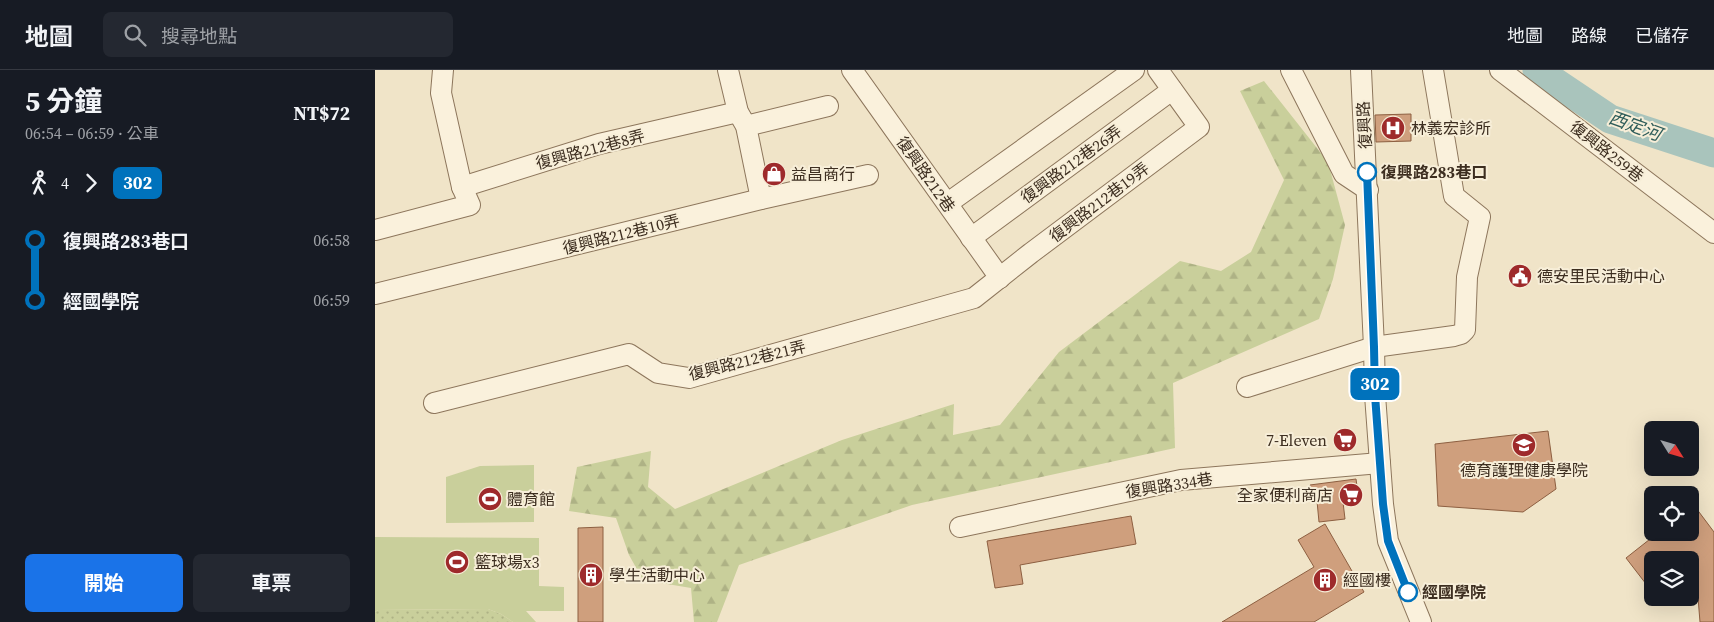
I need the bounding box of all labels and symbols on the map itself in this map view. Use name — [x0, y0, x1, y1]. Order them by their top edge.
street label: 復興路 — [1352, 100, 1376, 150]
water label: 西定河 — [1606, 105, 1668, 148]
hospital icon: 林義宏診所 — [1380, 115, 1406, 141]
street label: 復興路259巷 — [1566, 115, 1648, 187]
place label: 林義宏診所 — [1411, 117, 1491, 139]
street label: 復興路212巷26弄 — [1016, 120, 1126, 208]
street label: 復興路212巷8弄 — [533, 124, 647, 174]
street label: 復興路212巷 — [892, 132, 960, 216]
street label: 復興路212巷19弄 — [1044, 157, 1154, 247]
shop icon: 益昌商行 — [761, 161, 787, 187]
place label: 復興路283巷口 — [1381, 161, 1487, 183]
marker: 復興路283巷口 — [1357, 162, 1377, 182]
place label: 益昌商行 — [791, 163, 855, 185]
street label: 復興路212巷10弄 — [560, 209, 682, 259]
public building icon: 德安里民活動中心 — [1507, 263, 1533, 289]
place label: 德安里民活動中心 — [1537, 265, 1665, 287]
street label: 復興路212巷21弄 — [686, 335, 808, 385]
line badge: 302 — [1346, 368, 1404, 400]
north arrow — [1644, 421, 1699, 476]
supermarket icon: 7-Eleven — [1332, 427, 1358, 453]
place label: 7-Eleven — [1266, 429, 1327, 451]
school or university icon: 德育護理健康學院 — [1511, 432, 1537, 458]
place label: 德育護理健康學院 — [1460, 459, 1588, 481]
street label: 復興路334巷 — [1124, 467, 1214, 503]
supermarket icon: 全家便利商店 — [1338, 482, 1364, 508]
place label: 全家便利商店 — [1237, 484, 1333, 506]
sports icon: 體育館 — [477, 486, 503, 512]
place label: 體育館 — [507, 488, 555, 510]
sports icon: 籃球場x3 — [444, 549, 470, 575]
place label: 籃球場x3 — [475, 551, 539, 573]
building icon: 學生活動中心 — [578, 562, 604, 588]
place label: 學生活動中心 — [609, 564, 705, 586]
building icon: 經國樓 — [1312, 567, 1338, 593]
place label: 經國樓 — [1343, 569, 1391, 591]
place label: 經國學院 — [1422, 581, 1486, 603]
marker: 經國學院 — [1398, 582, 1418, 602]

